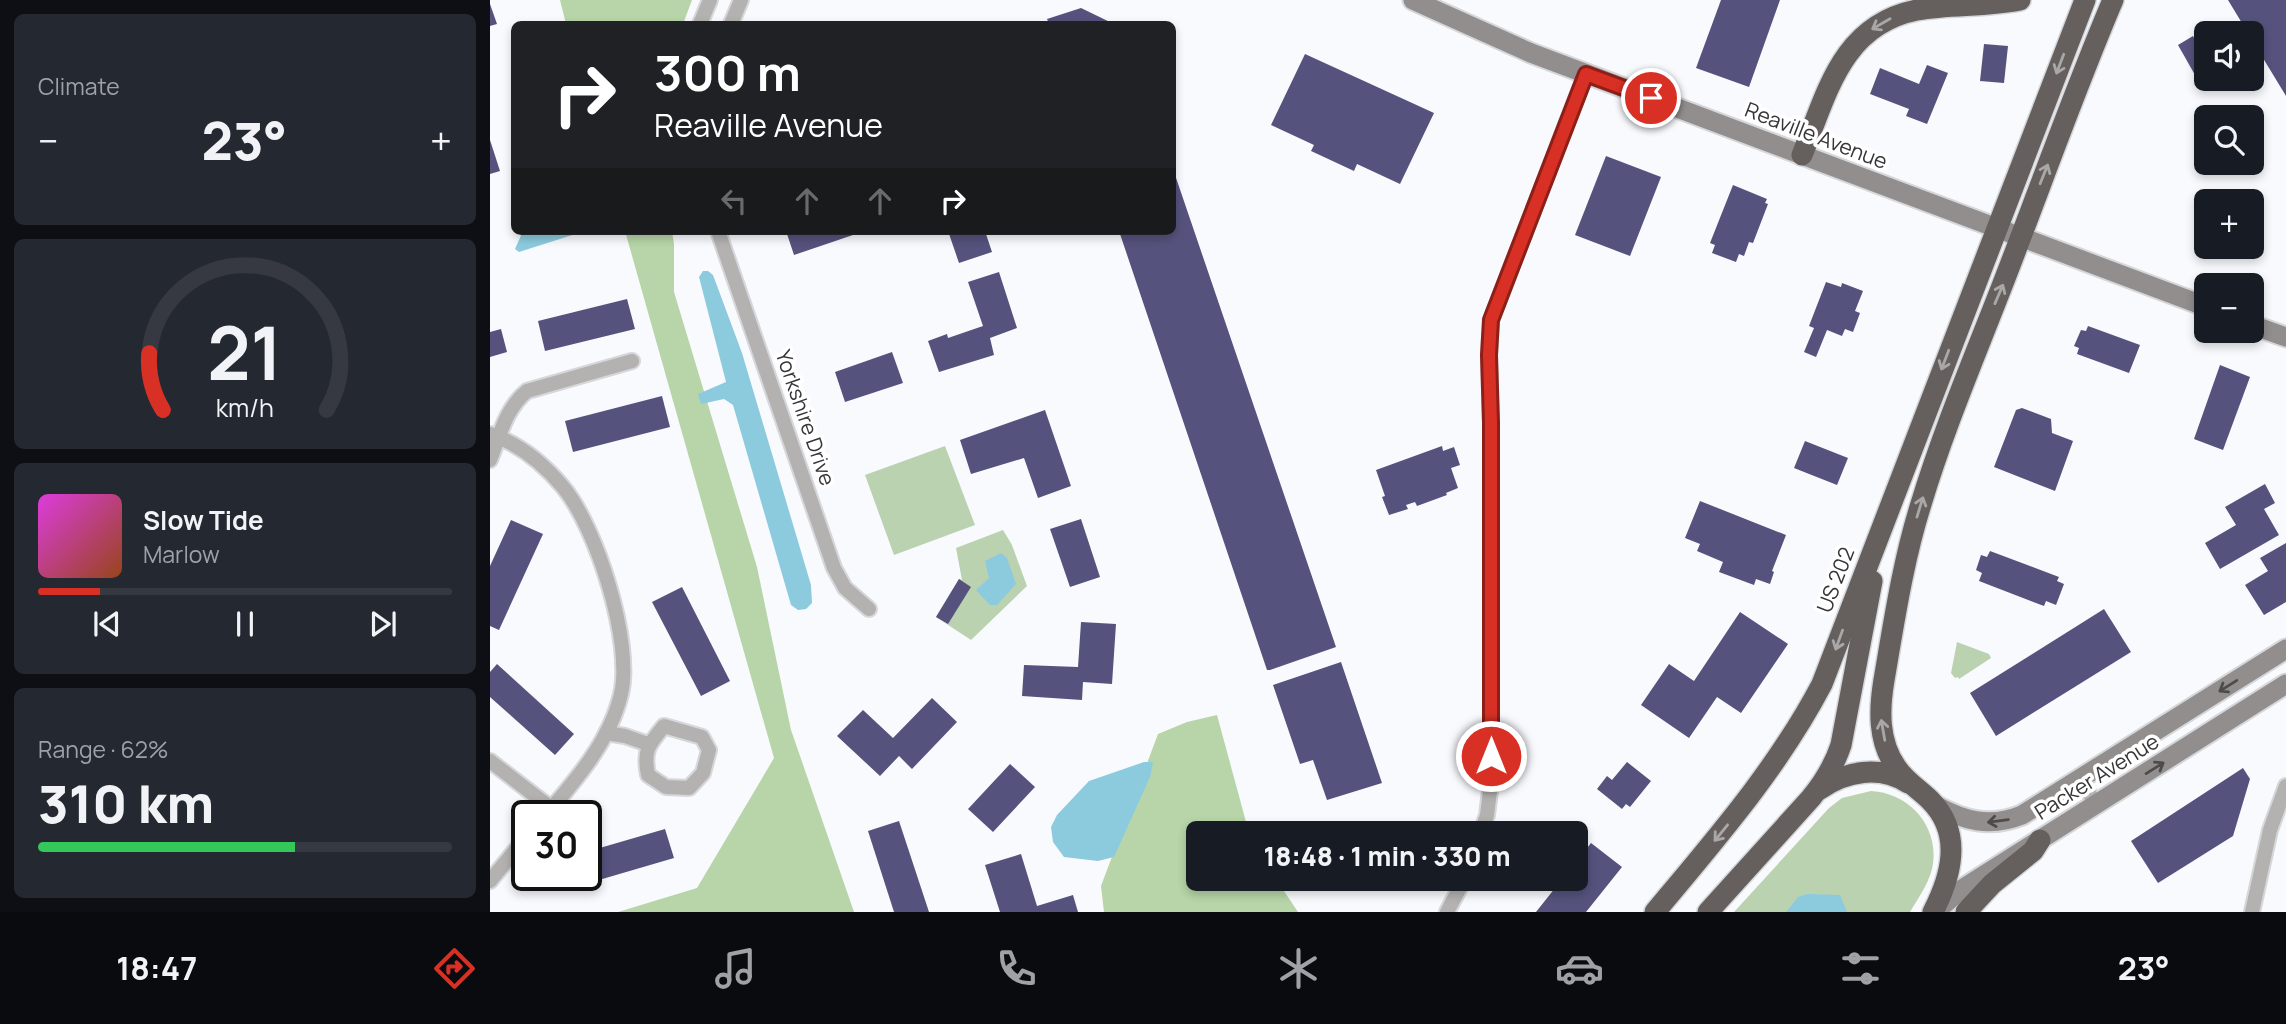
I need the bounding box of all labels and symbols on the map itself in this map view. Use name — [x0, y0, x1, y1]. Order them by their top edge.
one-way arrow — [1871, 17, 1891, 31]
one-way arrow — [2052, 52, 2065, 74]
pin — [1621, 68, 1681, 128]
street label: Reaville Avenue — [1741, 95, 1892, 175]
one-way arrow — [2038, 163, 2051, 185]
one-way arrow — [1993, 283, 2006, 305]
street label: Yorkshire Drive — [770, 346, 842, 489]
one-way arrow — [1937, 349, 1950, 371]
one-way arrow — [1915, 496, 1928, 518]
street label: US 202 — [1810, 543, 1860, 616]
one-way arrow — [1832, 628, 1845, 650]
one-way arrow — [2219, 679, 2239, 693]
position arrow — [1454, 719, 1528, 793]
one-way arrow — [1875, 719, 1889, 742]
street label: Packer Avenue — [2029, 727, 2164, 826]
one-way arrow — [2144, 760, 2164, 774]
speed limit sign: 30 — [511, 800, 602, 891]
one-way arrow — [1987, 815, 2010, 828]
one-way arrow — [1713, 823, 1729, 841]

